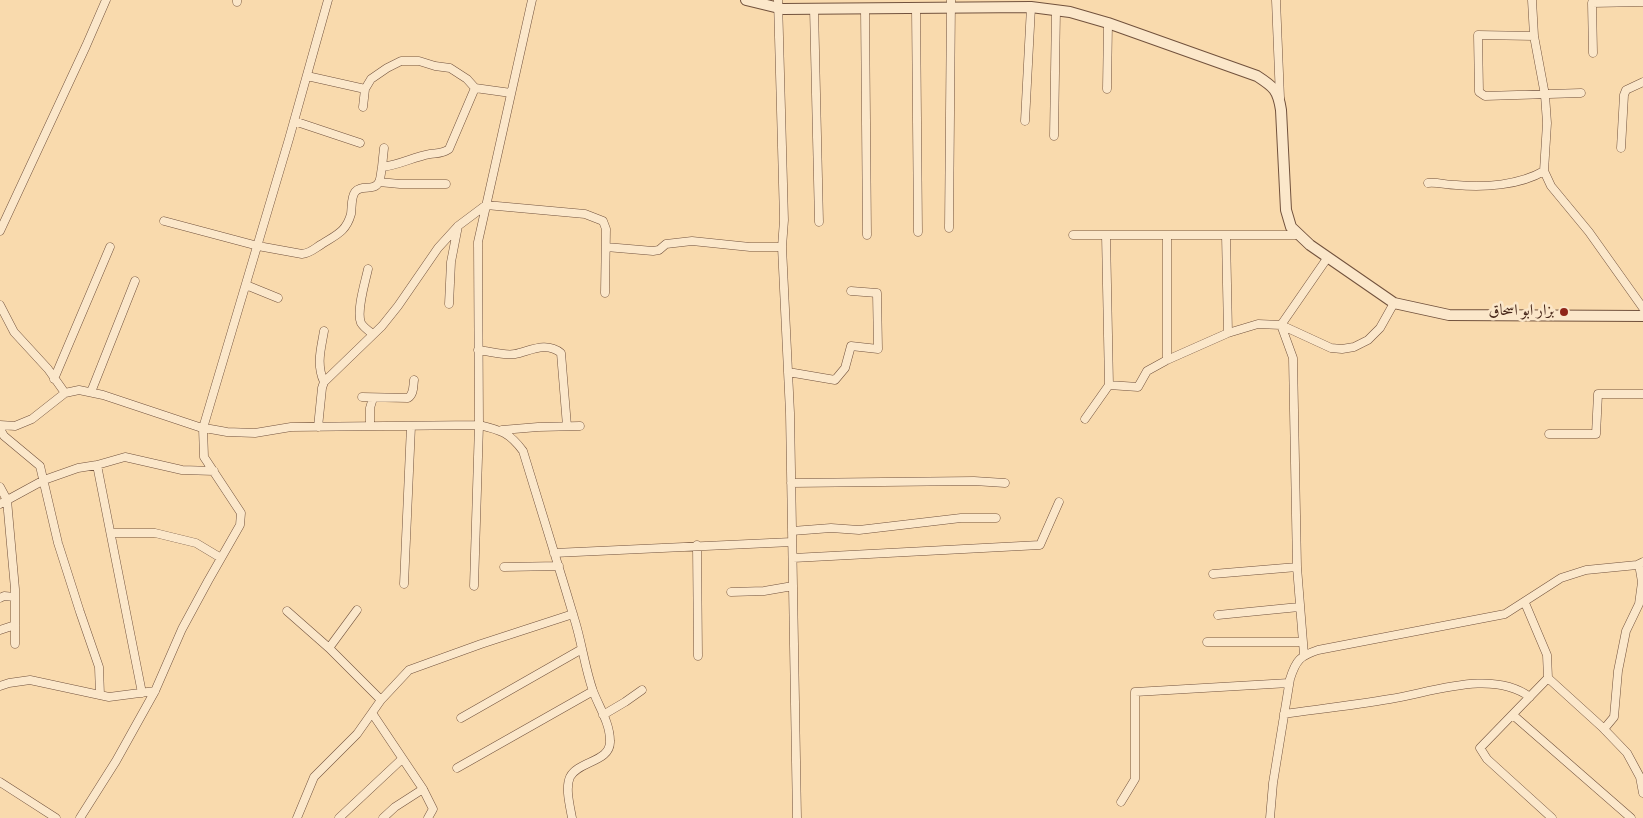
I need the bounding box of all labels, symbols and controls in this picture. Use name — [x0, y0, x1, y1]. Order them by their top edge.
place label: بزار ابو اسحاق — [1488, 302, 1554, 322]
marker: بزار ابو اسحاق — [1558, 306, 1570, 318]

